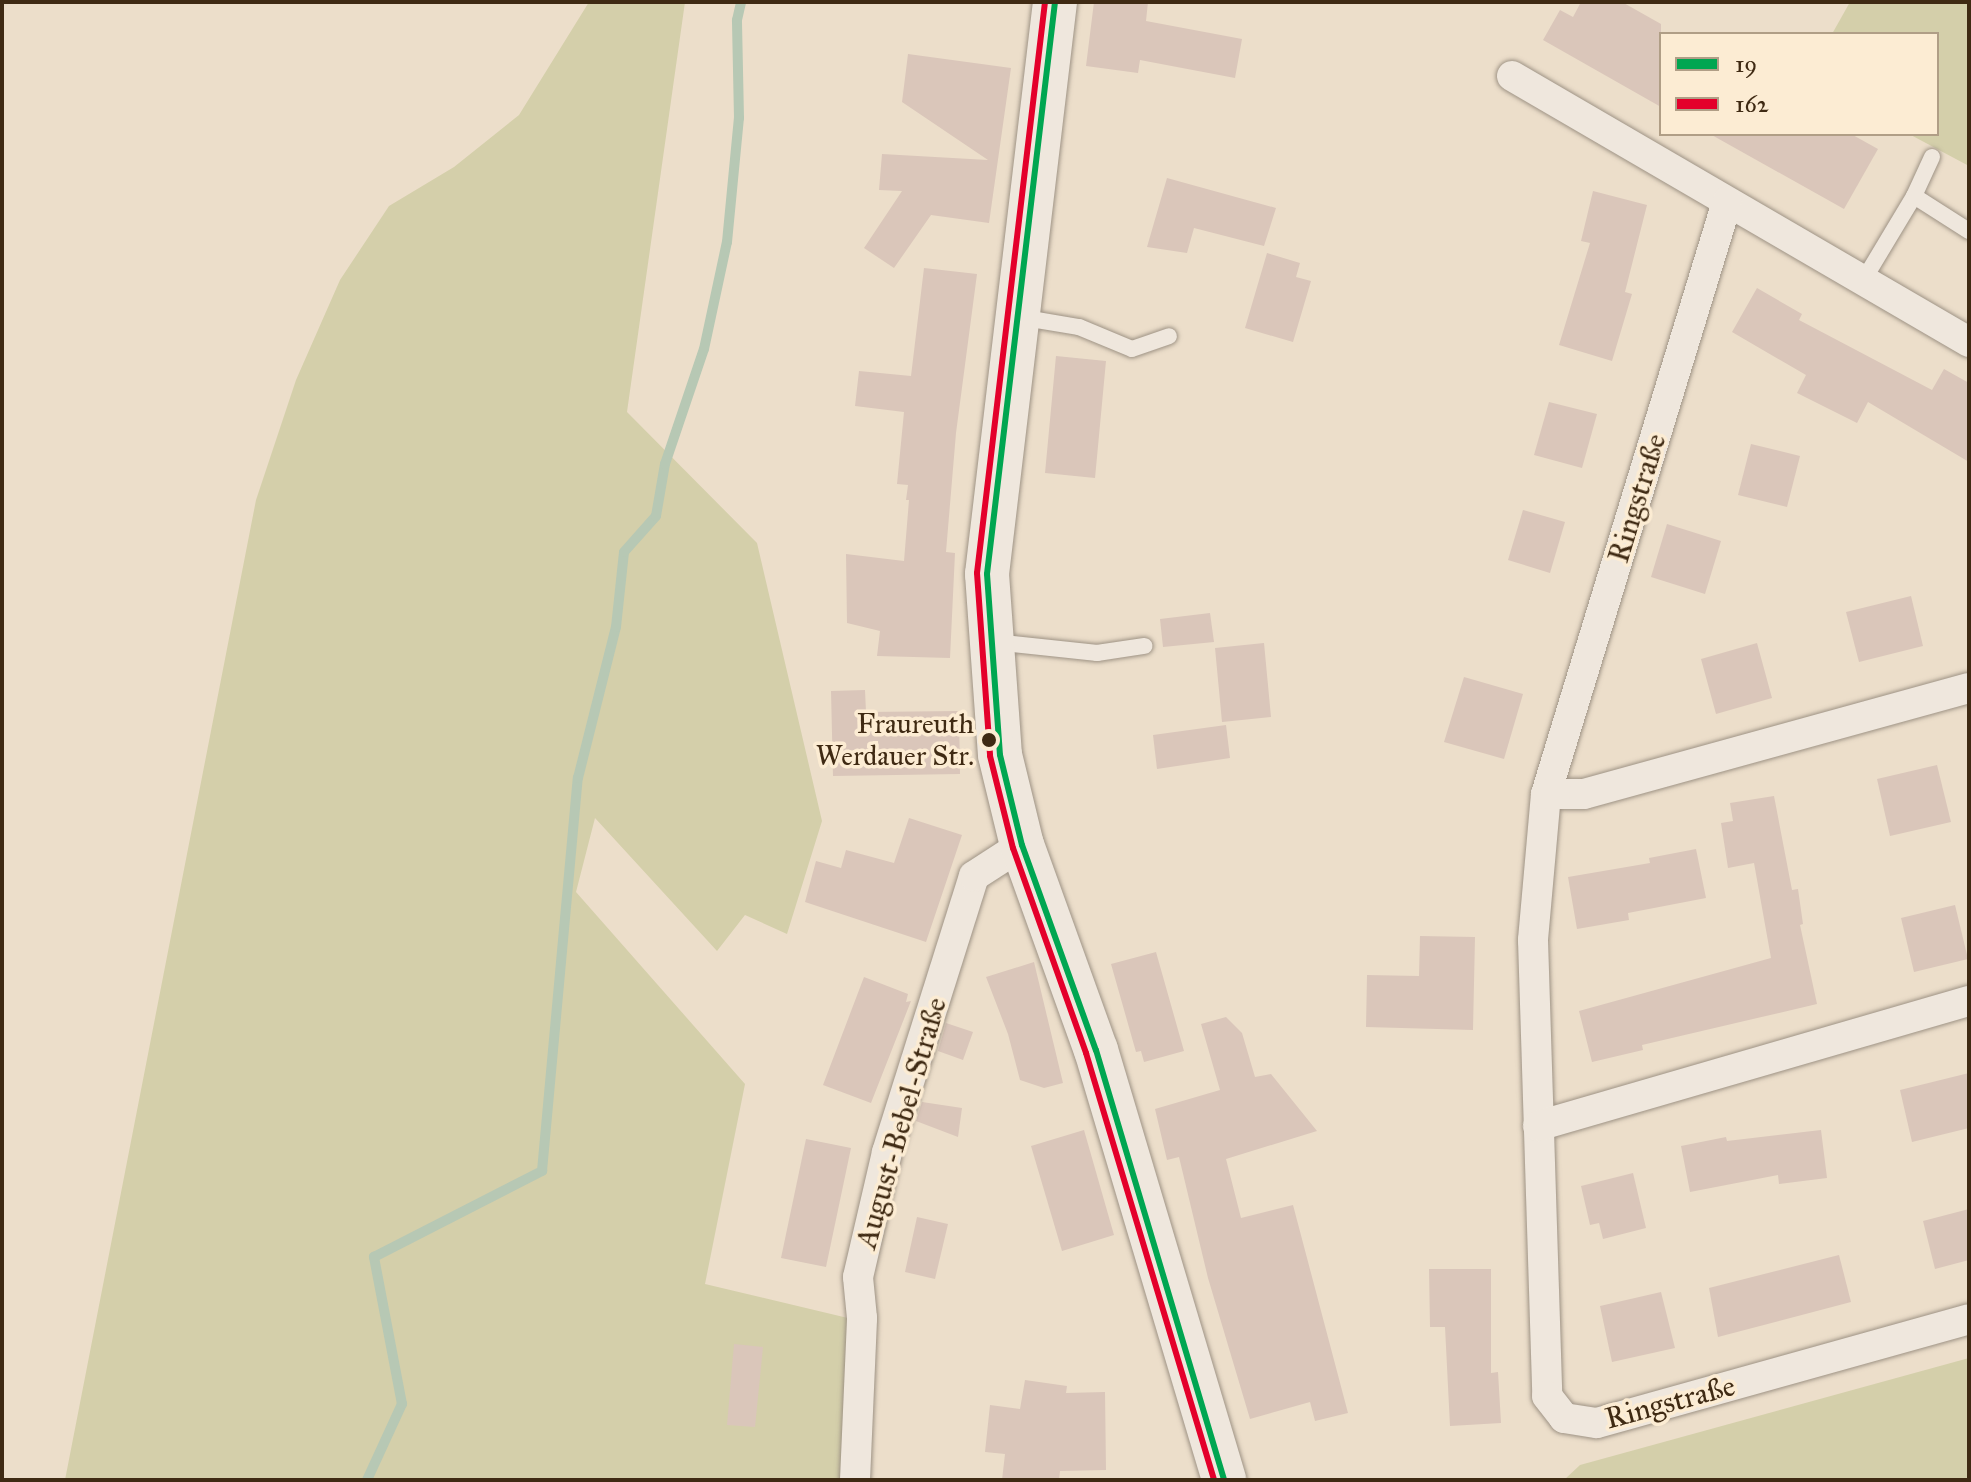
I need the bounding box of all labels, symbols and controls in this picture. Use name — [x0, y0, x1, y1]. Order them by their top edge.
legend — [1659, 32, 1939, 136]
text: 19 — [1735, 49, 1757, 79]
text: 162 — [1735, 89, 1769, 119]
street label: Ringstraße — [1600, 429, 1674, 567]
place label: Fraureuth Werdauer Str. — [816, 707, 974, 773]
marker: Fraureuth Werdauer Str. — [981, 732, 997, 748]
street label: August-Bebel-Straße — [848, 993, 954, 1253]
street label: Ringstraße — [1601, 1367, 1739, 1437]

